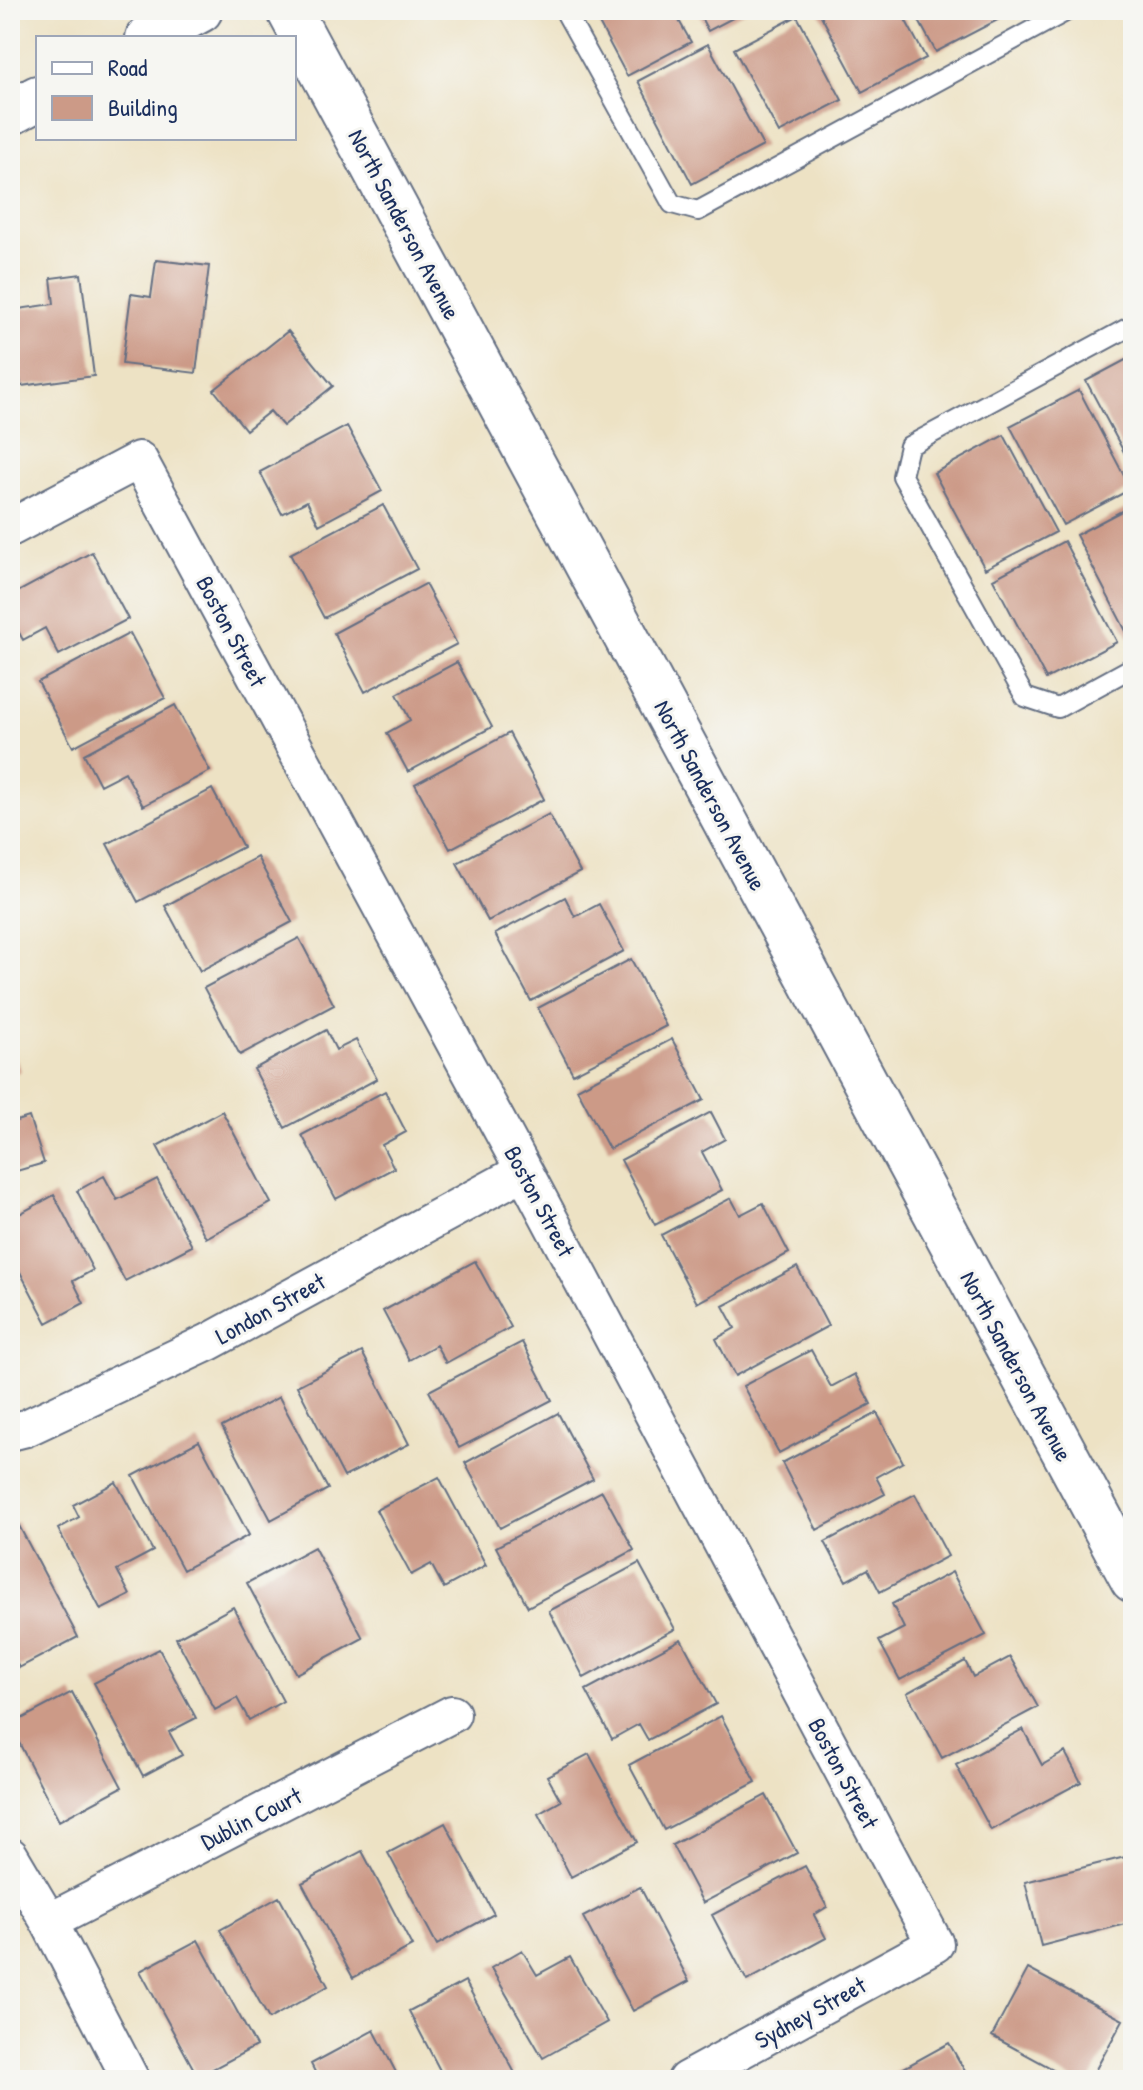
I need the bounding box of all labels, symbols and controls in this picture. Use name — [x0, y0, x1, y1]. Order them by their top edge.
legend — [36, 36, 296, 140]
text: Road — [108, 51, 147, 83]
text: Building — [108, 91, 178, 123]
street label: North Sanderson Avenue — [341, 123, 469, 325]
street label: Boston Street — [189, 570, 275, 693]
street label: North Sanderson Avenue — [647, 694, 775, 896]
street label: Boston Street — [497, 1140, 583, 1263]
street label: London Street — [209, 1264, 331, 1351]
street label: North Sanderson Avenue — [953, 1265, 1081, 1467]
street label: Boston Street — [801, 1712, 887, 1835]
street label: Dublin Court — [195, 1779, 307, 1857]
street label: Sydney Street — [749, 1968, 872, 2056]

